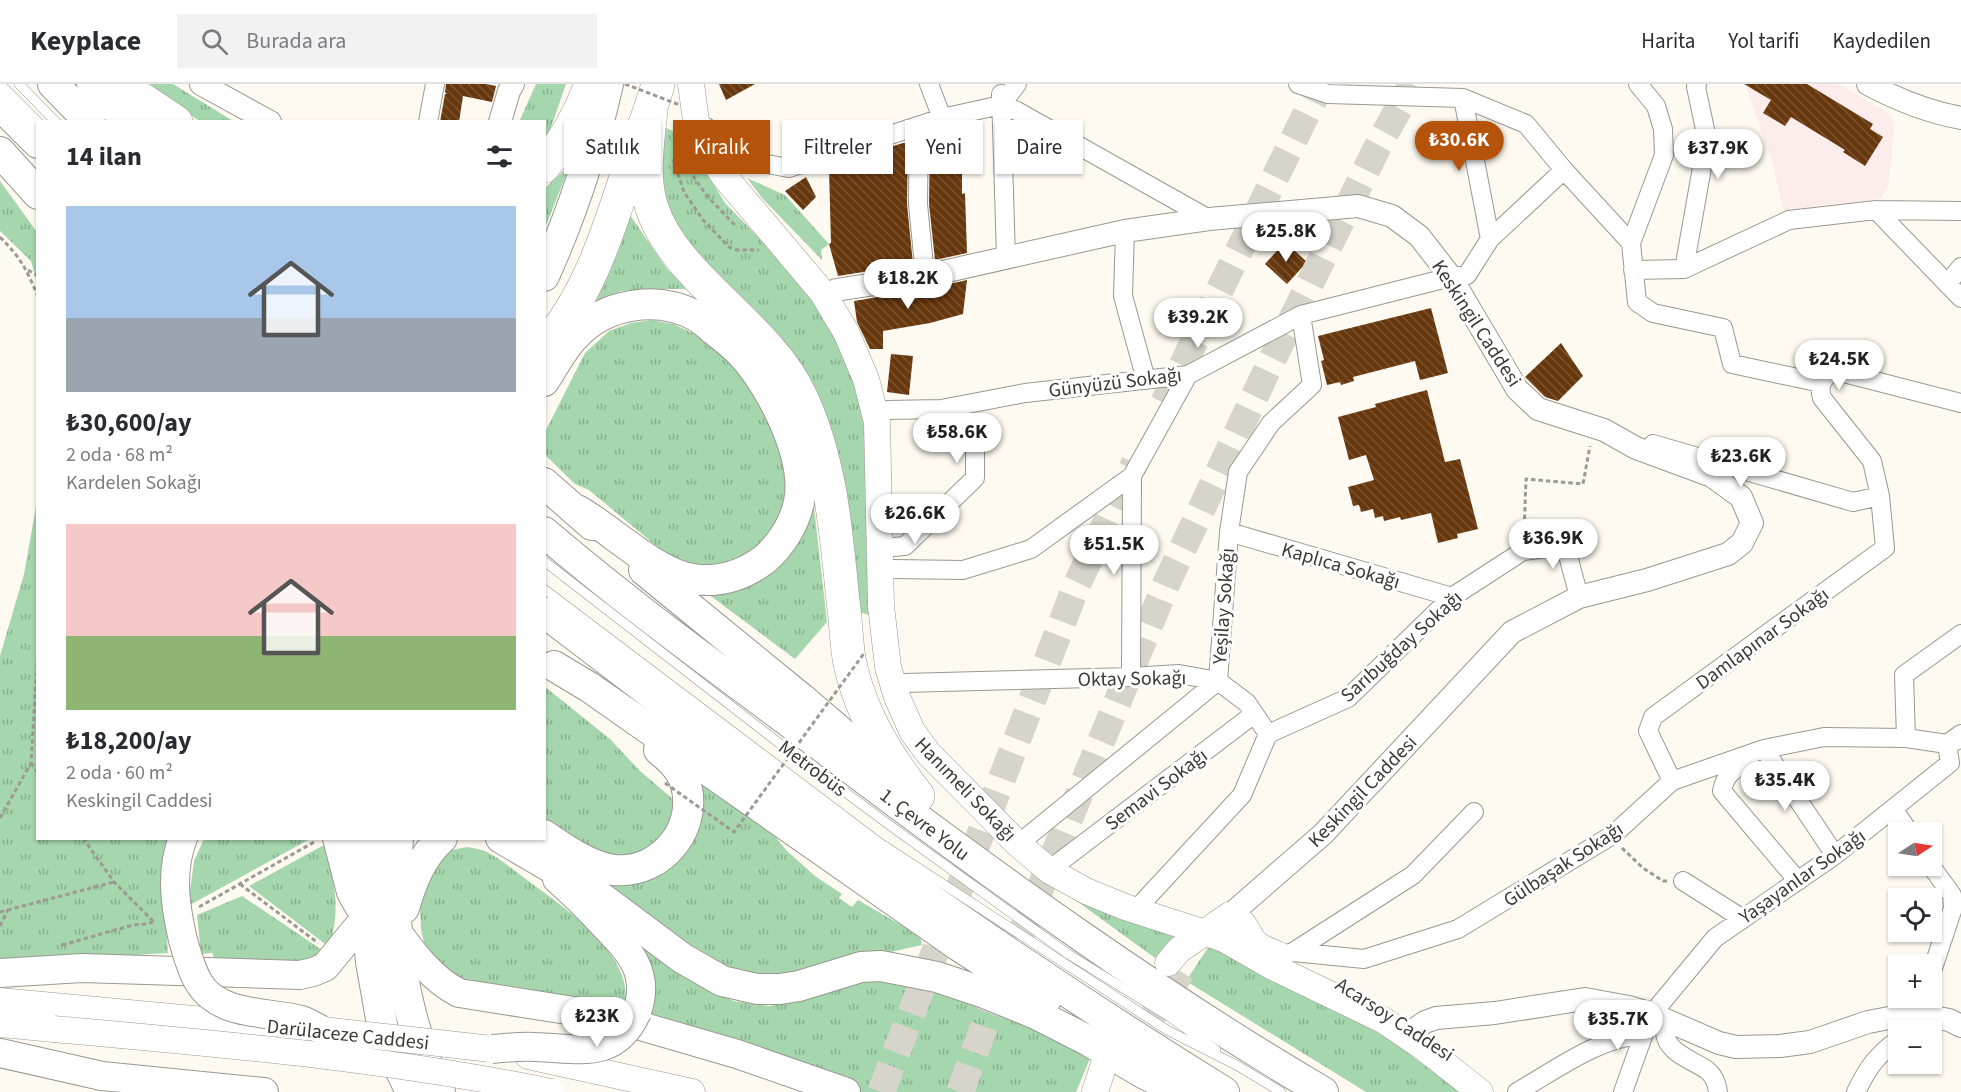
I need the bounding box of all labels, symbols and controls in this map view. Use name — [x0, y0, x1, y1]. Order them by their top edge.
search box — [177, 14, 597, 68]
text: Keyplace — [30, 21, 141, 61]
icon: search — [198, 25, 231, 58]
text: Burada ara — [246, 25, 346, 57]
text: Harita — [1641, 26, 1695, 56]
text: Yol tarifi — [1728, 26, 1799, 56]
text: Kaydedilen — [1832, 26, 1931, 56]
chip: Satılık — [564, 120, 661, 174]
chip: Kiralık — [673, 120, 770, 174]
chip: Filtreler — [782, 120, 893, 174]
chip: Yeni — [905, 120, 983, 174]
chip: Daire — [995, 120, 1083, 174]
pin: ₺30.6K — [1410, 121, 1508, 172]
text: ₺30.6K — [1429, 126, 1489, 154]
pin: ₺37.9K — [1669, 129, 1767, 180]
text: ₺37.9K — [1688, 134, 1748, 162]
text: 14 ilan — [66, 138, 142, 175]
icon: filters — [483, 140, 516, 173]
pin: ₺25.8K — [1237, 212, 1335, 263]
text: ₺25.8K — [1256, 217, 1316, 245]
icon: home — [237, 245, 345, 353]
street label: Keskingil Caddesi — [1425, 254, 1528, 393]
pin: ₺18.2K — [859, 259, 957, 310]
text: ₺18.2K — [878, 264, 938, 292]
pin: ₺39.2K — [1149, 298, 1247, 349]
text: ₺39.2K — [1168, 303, 1228, 331]
pin: ₺24.5K — [1790, 340, 1888, 391]
text: ₺24.5K — [1809, 345, 1869, 373]
street label: Günyüzü Sokağı — [1047, 361, 1183, 405]
text: ₺30,600/ay — [66, 404, 192, 441]
pin: ₺58.6K — [908, 413, 1006, 464]
text: ₺58.6K — [927, 418, 987, 446]
pin: ₺23.6K — [1692, 437, 1790, 488]
text: 2 oda · 68 m² — [66, 441, 173, 469]
text: ₺23.6K — [1711, 442, 1771, 470]
text: Kardelen Sokağı — [66, 469, 202, 497]
pin: ₺26.6K — [866, 494, 964, 545]
text: ₺26.6K — [885, 499, 945, 527]
pin: ₺36.9K — [1504, 519, 1602, 570]
text: ₺36.9K — [1523, 524, 1583, 552]
pin: ₺51.5K — [1065, 525, 1163, 576]
text: ₺51.5K — [1084, 530, 1144, 558]
street label: Kaplıca Sokağı — [1278, 536, 1403, 596]
street label: Yeşilay Sokağı — [1206, 547, 1242, 666]
icon: home — [237, 563, 345, 671]
street label: Damlapınar Sokağı — [1690, 581, 1835, 697]
street label: Sarıbuğday Sokağı — [1335, 584, 1469, 709]
street label: Oktay Sokağı — [1077, 664, 1187, 694]
text: ₺18,200/ay — [66, 722, 192, 759]
street label: Keskingil Caddesi — [1302, 729, 1424, 854]
street label: Hanımeli Sokağı — [908, 731, 1023, 848]
street label: Metrobüs — [772, 734, 852, 804]
street label: Semavi Sokağı — [1100, 742, 1214, 838]
text: 2 oda · 60 m² — [66, 759, 173, 787]
pin: ₺35.4K — [1736, 761, 1834, 812]
text: ₺35.4K — [1755, 766, 1815, 794]
street label: 1. Çevre Yolu — [874, 782, 975, 868]
text: Keskingil Caddesi — [66, 787, 213, 815]
street label: Gülbaşak Sokağı — [1498, 816, 1629, 914]
north arrow — [1888, 822, 1942, 876]
map controls — [1888, 822, 1942, 1074]
street label: Yaşayanlar Sokağı — [1733, 823, 1872, 932]
button: locate — [1888, 888, 1942, 942]
button: + — [1888, 954, 1942, 1008]
street label: Acarsoy Caddesi — [1330, 971, 1459, 1069]
pin: ₺23K — [561, 997, 633, 1048]
pin: ₺35.7K — [1569, 1000, 1667, 1051]
text: ₺23K — [575, 1002, 619, 1030]
text: ₺35.7K — [1588, 1005, 1648, 1033]
street label: Darülaceze Caddesi — [265, 1013, 430, 1057]
button: − — [1888, 1020, 1942, 1074]

